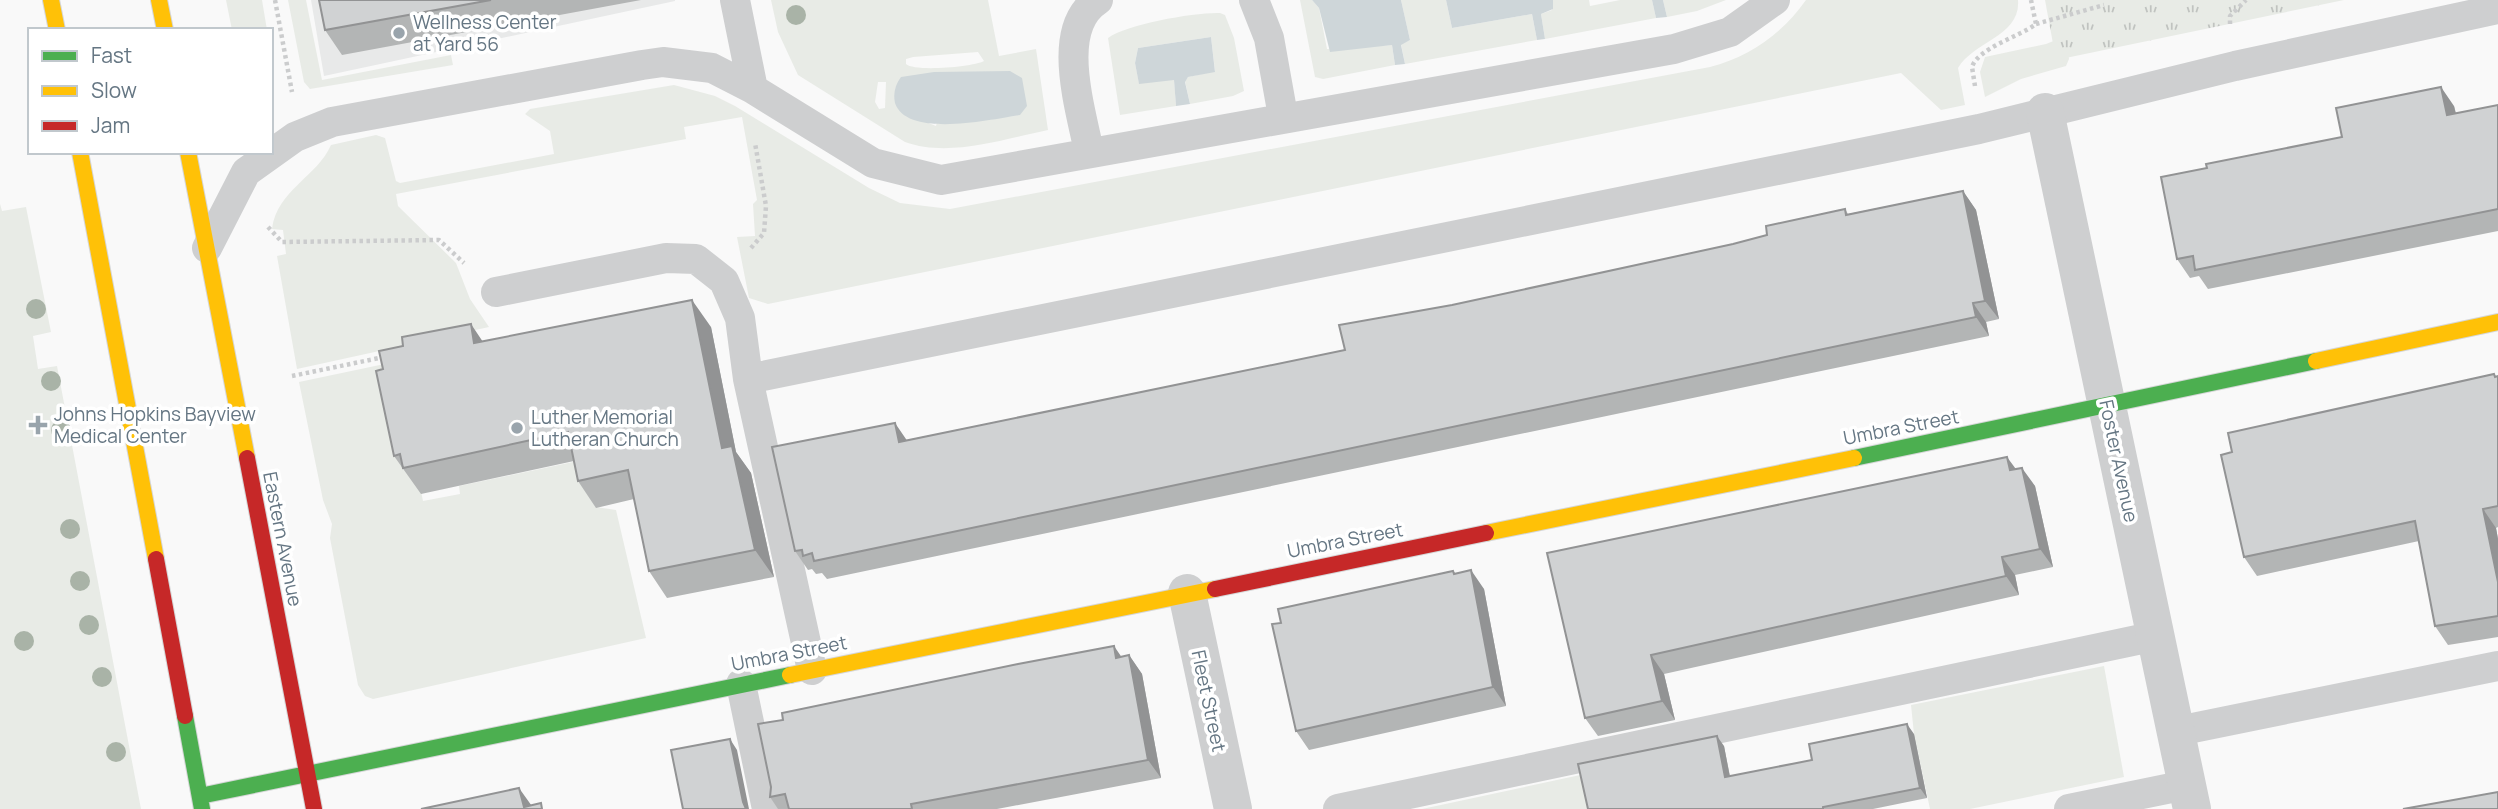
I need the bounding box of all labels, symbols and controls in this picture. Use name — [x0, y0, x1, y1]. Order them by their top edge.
place label: Wellness Center at Yard 56 — [413, 9, 557, 57]
marker: Wellness Center at Yard 56 — [391, 25, 407, 41]
legend — [28, 28, 273, 154]
text: Fast — [91, 41, 132, 69]
text: Slow — [91, 76, 137, 104]
text: Jam — [91, 111, 130, 139]
street label: Foster Avenue — [2093, 397, 2145, 525]
place label: Johns Hopkins Bayview Medical Center — [54, 401, 256, 449]
street label: Umbra Street — [1841, 403, 1961, 451]
place label: Luther Memorial Lutheran Church — [531, 404, 679, 452]
marker: Johns Hopkins Bayview Medical Center — [28, 415, 48, 435]
marker: Luther Memorial Lutheran Church — [509, 420, 525, 436]
street label: Eastern Avenue — [257, 469, 309, 609]
street label: Umbra Street — [1285, 516, 1405, 564]
street label: Umbra Street — [729, 629, 849, 677]
street label: Fleet Street — [1186, 648, 1232, 754]

